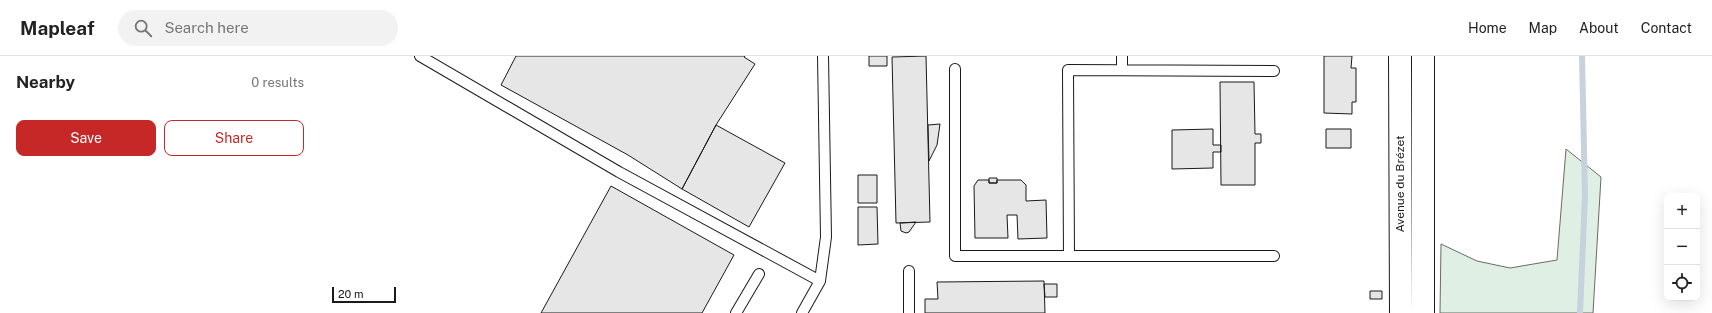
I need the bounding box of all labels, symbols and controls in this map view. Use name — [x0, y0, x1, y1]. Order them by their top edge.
search box — [118, 10, 398, 46]
text: Mapleaf — [20, 17, 94, 39]
icon: search — [132, 17, 154, 39]
text: Search here — [164, 19, 249, 36]
text: Home — [1468, 20, 1507, 36]
text: Map — [1529, 20, 1557, 36]
text: About — [1579, 20, 1619, 36]
text: Contact — [1641, 20, 1692, 36]
text: Nearby — [16, 72, 75, 92]
text: 0 results — [251, 75, 304, 90]
button: Save — [16, 120, 156, 156]
button: Share — [164, 120, 304, 156]
street label: Avenue du Brézet — [1393, 135, 1407, 233]
map controls — [1664, 193, 1700, 301]
button: + — [1664, 193, 1700, 229]
button: − — [1664, 229, 1700, 265]
button: locate — [1664, 265, 1700, 301]
scale bar — [332, 285, 396, 304]
text: 20 m — [338, 288, 363, 300]

